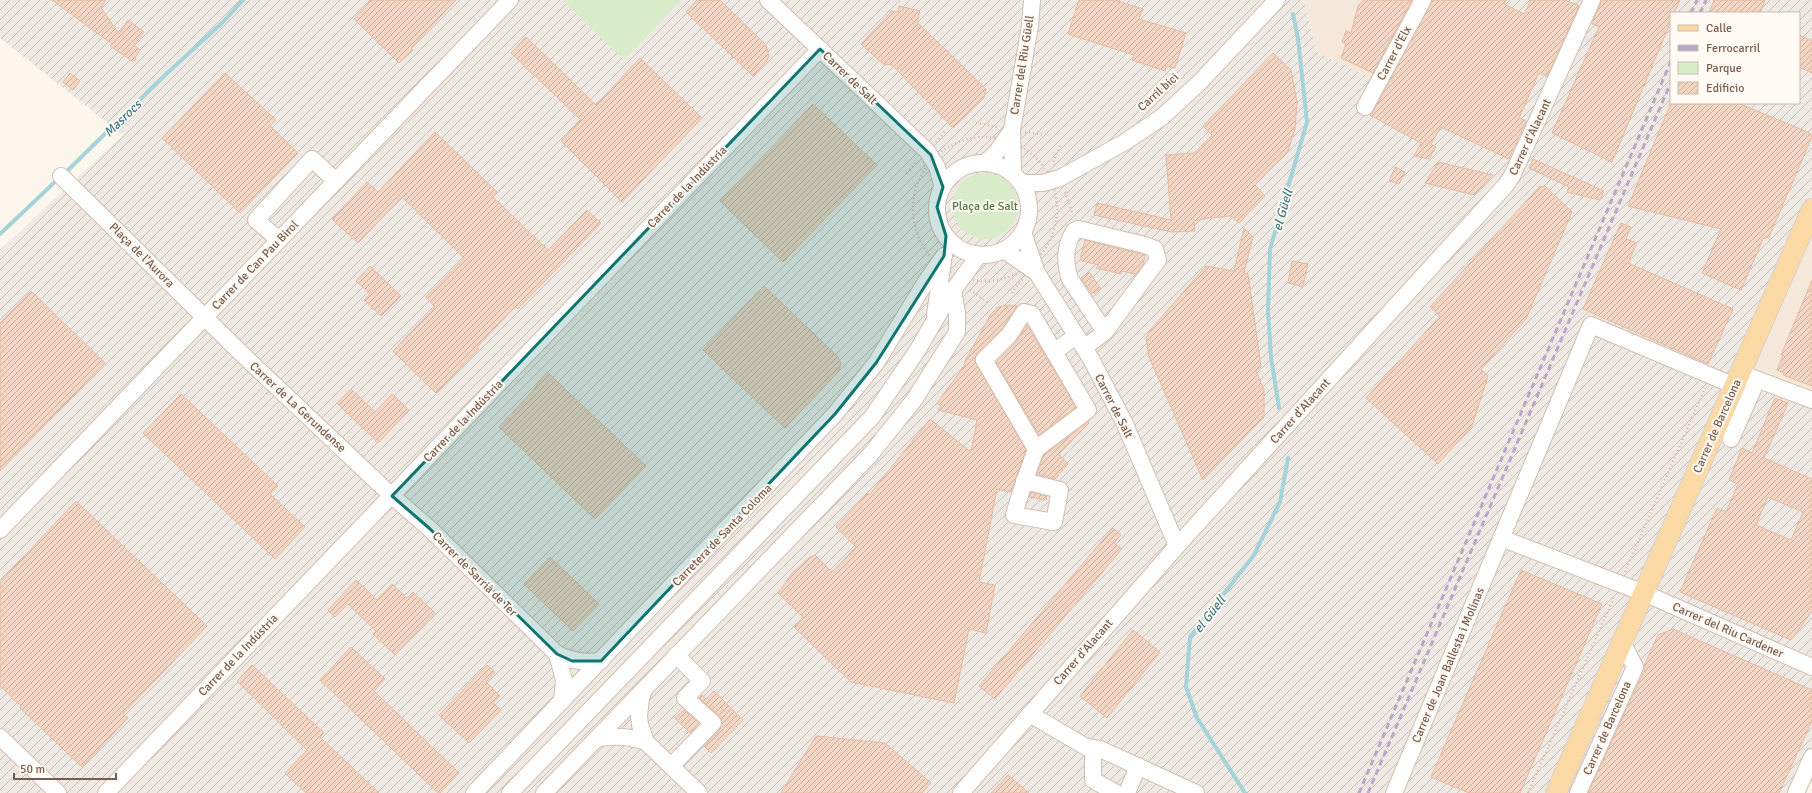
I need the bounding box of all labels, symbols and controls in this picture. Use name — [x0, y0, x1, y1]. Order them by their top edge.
legend — [1670, 12, 1800, 104]
street label: Carrer del Riu Güell — [1007, 14, 1038, 116]
text: Calle — [1706, 21, 1732, 36]
street label: Carrer d'Elx — [1374, 23, 1415, 83]
text: Ferrocarril — [1706, 41, 1761, 56]
street label: Carrer de Salt — [819, 49, 880, 108]
text: Parque — [1706, 61, 1742, 76]
street label: Carril bici — [1135, 70, 1182, 115]
text: Edificio — [1706, 81, 1744, 96]
water label: Masrocs — [101, 96, 146, 140]
street label: Carrer d'Alacant — [1506, 96, 1555, 178]
street label: Carrer de la Indústria — [644, 143, 730, 232]
water label: el Güell — [1269, 186, 1297, 233]
park label: Plaça de Salt — [952, 199, 1018, 214]
street label: Carrer de Can Pau Birol — [209, 217, 302, 313]
street label: Plaça de l'Aurora — [106, 220, 177, 291]
street label: Carrer de La Gerundense — [246, 359, 349, 456]
street label: Carrer de Salt — [1091, 372, 1136, 441]
street label: Carrer d'Alacant — [1267, 375, 1334, 447]
street label: Carrer de la Indústria — [420, 377, 506, 466]
street label: Carrer de Barcelona — [1690, 377, 1745, 476]
street label: Carretera de Santa Coloma — [669, 481, 775, 590]
street label: Carrer de Sarrià de Ter — [429, 529, 521, 620]
street label: Carrer de Joan Ballesta i Molinas — [1409, 585, 1488, 745]
water label: el Güell — [1190, 592, 1230, 636]
street label: Carrer del Riu Cardener — [1670, 599, 1786, 662]
street label: Carrer de la Indústria — [195, 611, 281, 700]
street label: Carrer d'Alacant — [1050, 616, 1116, 689]
street label: Carrer de Barcelona — [1580, 679, 1635, 778]
scale bar — [14, 755, 116, 781]
text: 50 m — [20, 762, 45, 777]

